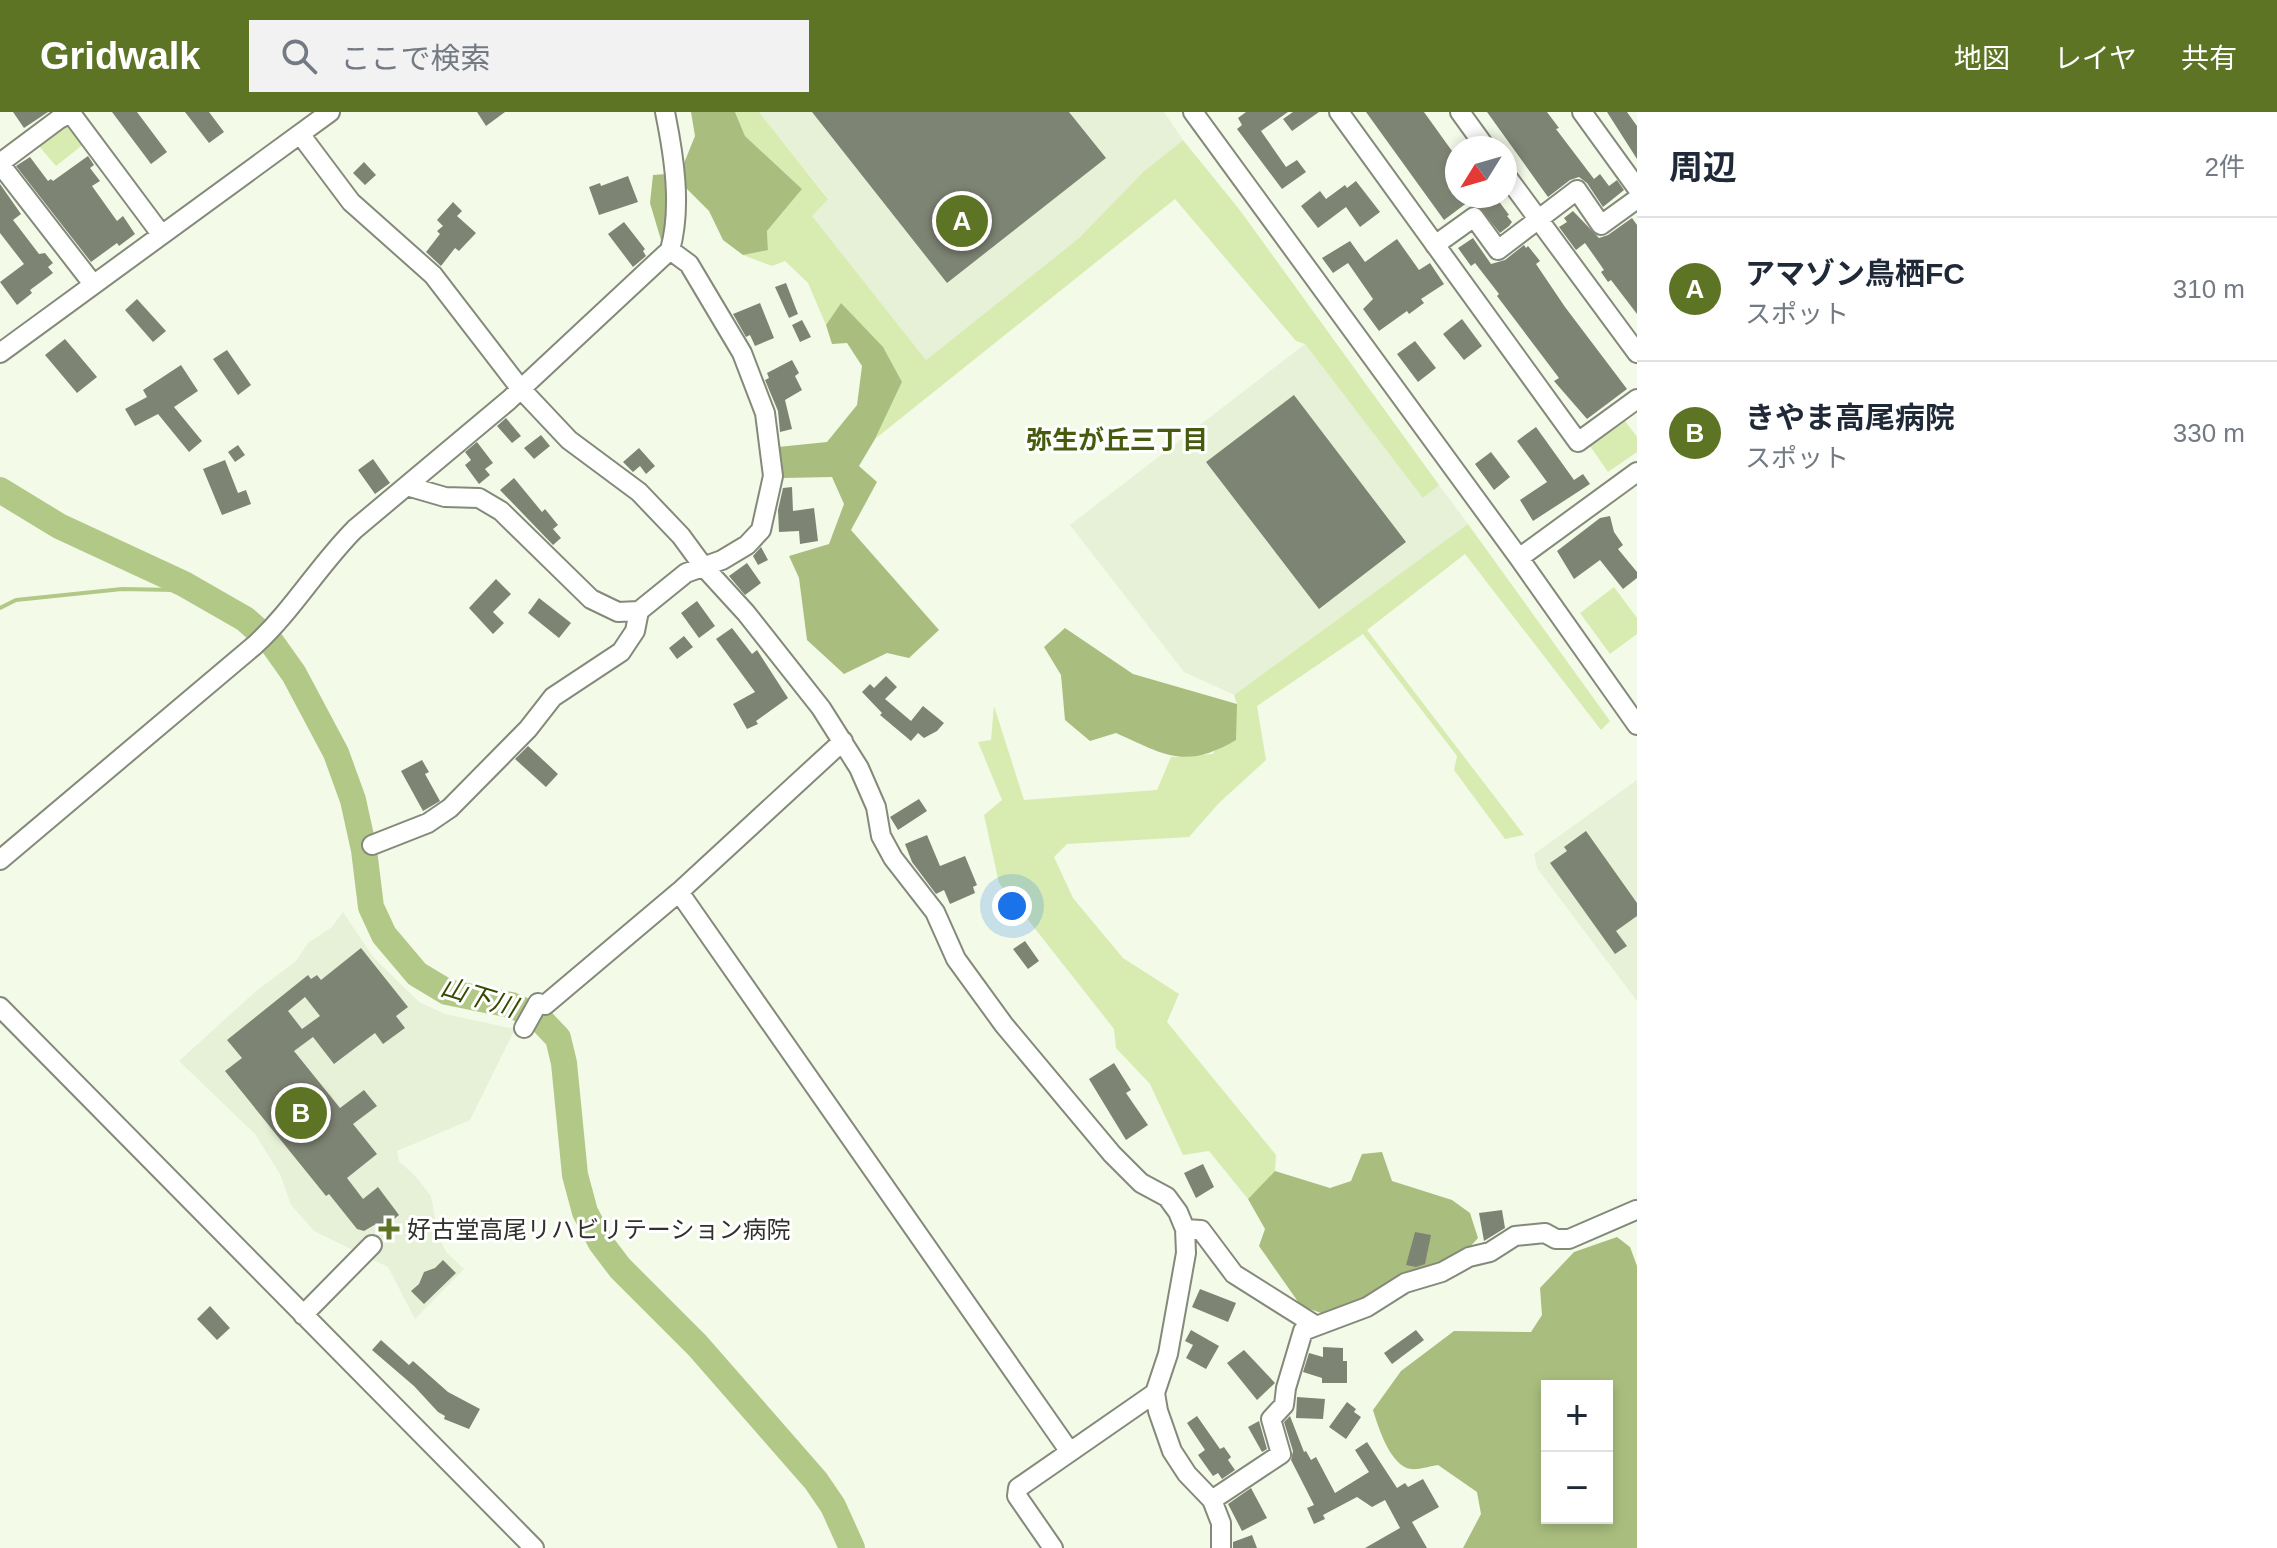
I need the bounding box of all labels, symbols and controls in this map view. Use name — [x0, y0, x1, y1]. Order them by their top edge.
search box — [249, 20, 809, 92]
icon: search — [277, 34, 321, 78]
text: Gridwalk — [40, 35, 201, 77]
text: ここで検索 — [341, 42, 491, 75]
text: 地図 — [1954, 43, 2010, 74]
text: レイヤ — [2054, 43, 2137, 74]
text: 共有 — [2181, 43, 2237, 74]
north arrow — [1445, 136, 1517, 208]
text: 周辺 — [1669, 148, 1737, 186]
text: 2件 — [2205, 152, 2245, 182]
pin: A — [936, 191, 988, 251]
text: アマゾン鳥栖FC — [1745, 257, 1965, 290]
text: A — [1686, 274, 1704, 304]
text: 310 m — [2173, 274, 2245, 304]
text: スポット — [1745, 299, 1849, 329]
text: きやま高尾病院 — [1745, 401, 1955, 434]
text: B — [1686, 418, 1704, 448]
text: 330 m — [2173, 418, 2245, 448]
district label: 弥生が丘三丁目 — [1026, 425, 1208, 455]
text: スポット — [1745, 443, 1849, 473]
your location — [992, 886, 1032, 926]
water label: 山下川 — [437, 971, 524, 1024]
pin: B — [275, 1083, 327, 1143]
place label: 好古堂高尾リハビリテーション病院 — [407, 1216, 791, 1243]
marker: 好古堂高尾リハビリテーション病院 — [378, 1218, 400, 1240]
map controls — [1541, 1380, 1613, 1524]
button: + — [1541, 1380, 1613, 1452]
button: − — [1541, 1452, 1613, 1524]

